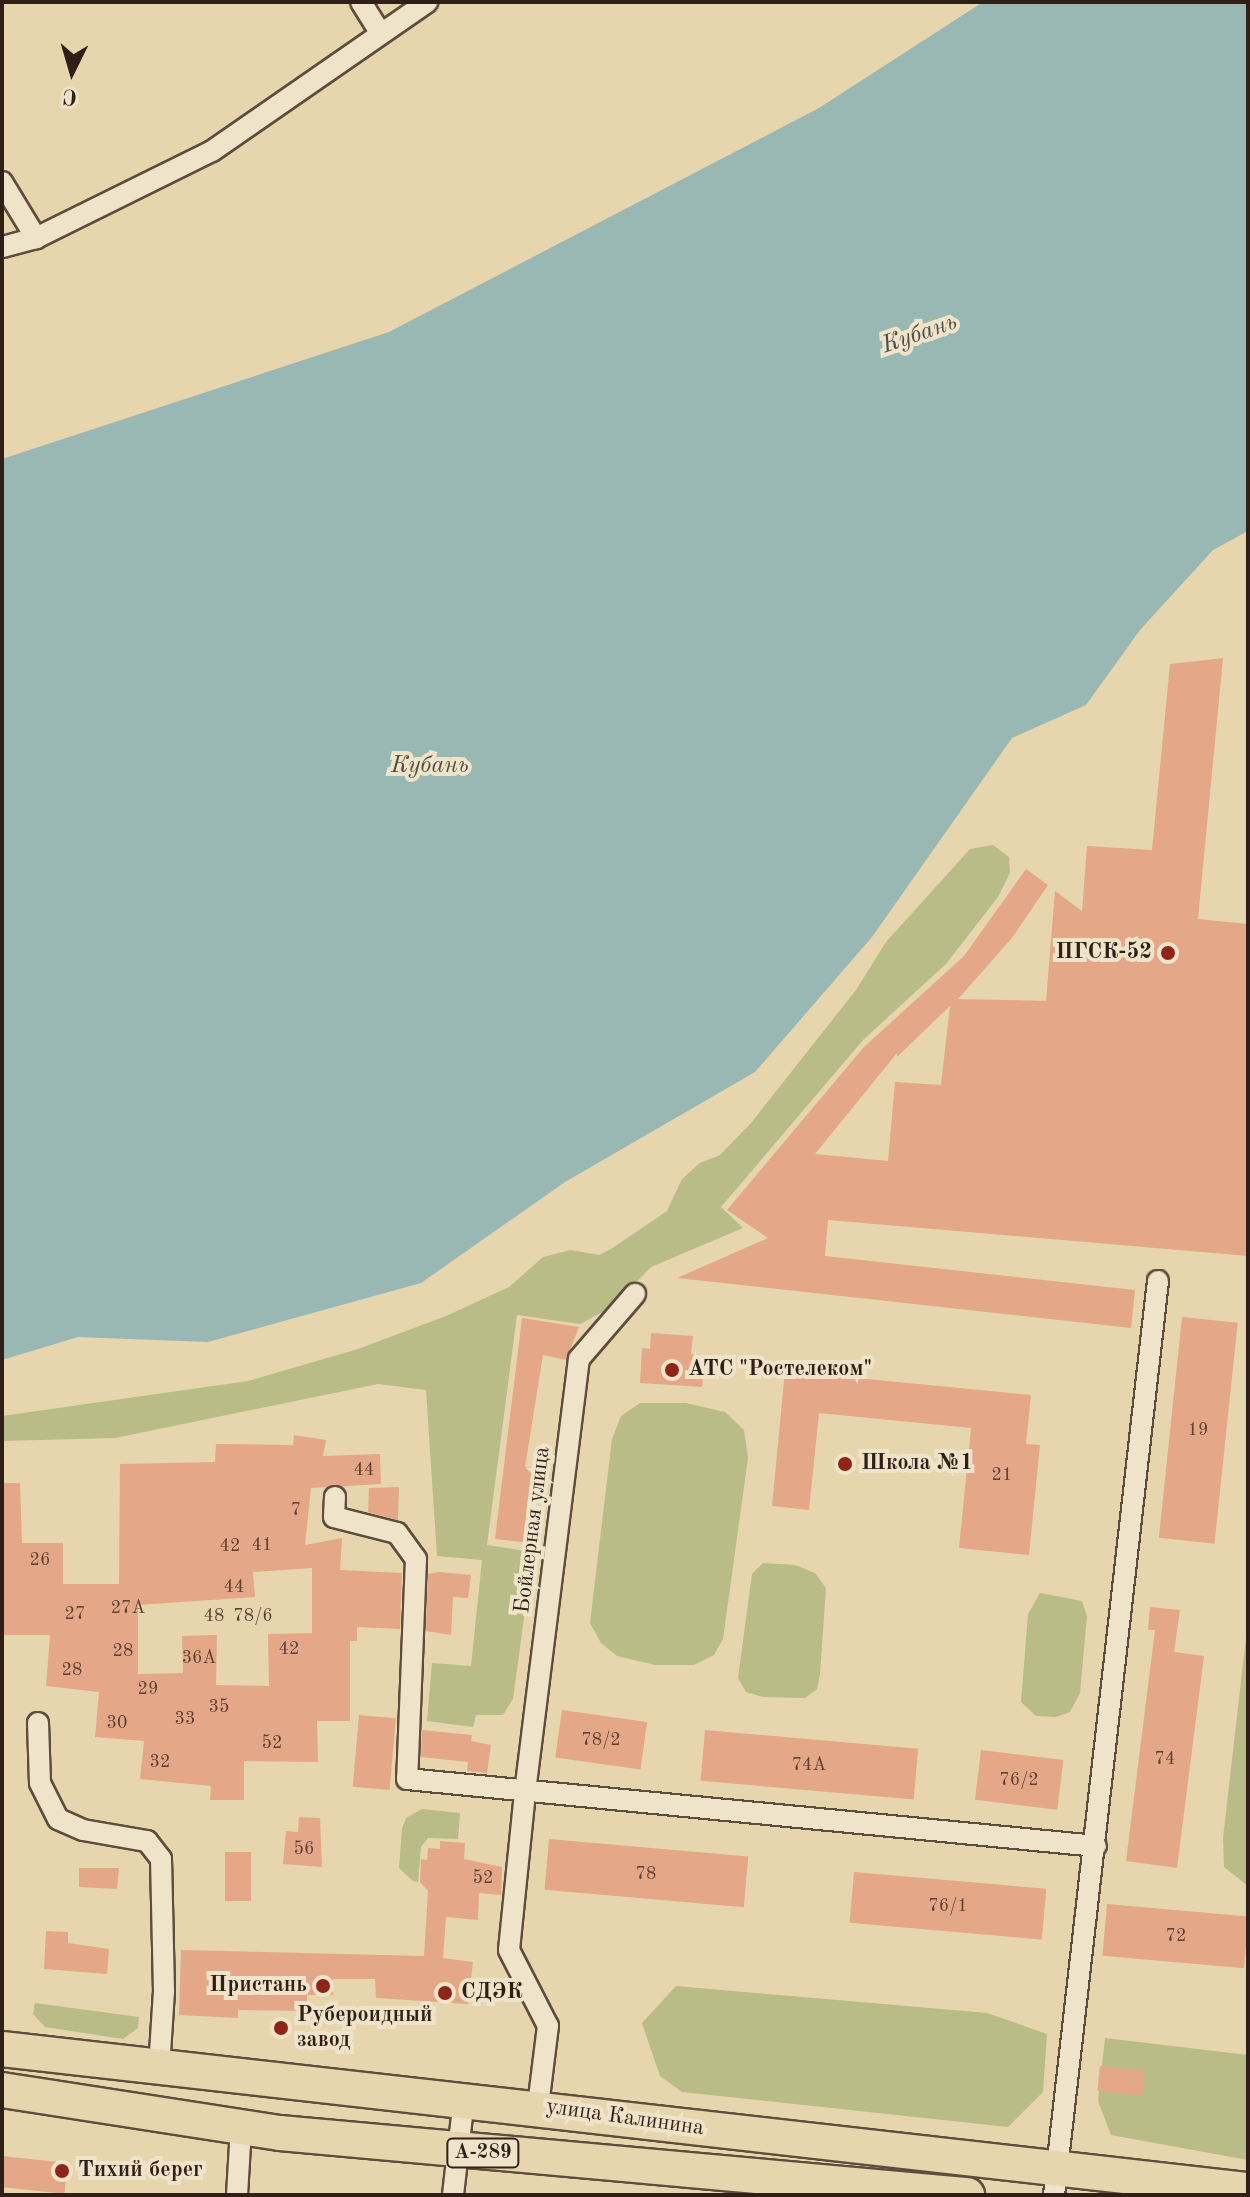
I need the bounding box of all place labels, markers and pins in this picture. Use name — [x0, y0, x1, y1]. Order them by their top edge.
place label: ПГСК-52 — [1056, 940, 1152, 966]
marker: ПГСК-52 — [1159, 944, 1177, 962]
place label: АТС "Ростелеком" — [688, 1357, 872, 1383]
marker: АТС "Ростелеком" — [663, 1361, 681, 1379]
place label: Школа №1 — [861, 1451, 973, 1477]
marker: Школа №1 — [836, 1455, 854, 1473]
place label: Пристань — [209, 1973, 307, 1999]
marker: Пристань — [314, 1977, 332, 1995]
place label: СДЭК — [461, 1980, 523, 2006]
marker: СДЭК — [436, 1984, 454, 2002]
place label: Рубероидный завод — [297, 2002, 433, 2054]
marker: Рубероидный завод — [272, 2019, 290, 2037]
place label: Тихий берег — [78, 2158, 203, 2184]
marker: Тихий берег — [53, 2162, 71, 2180]

